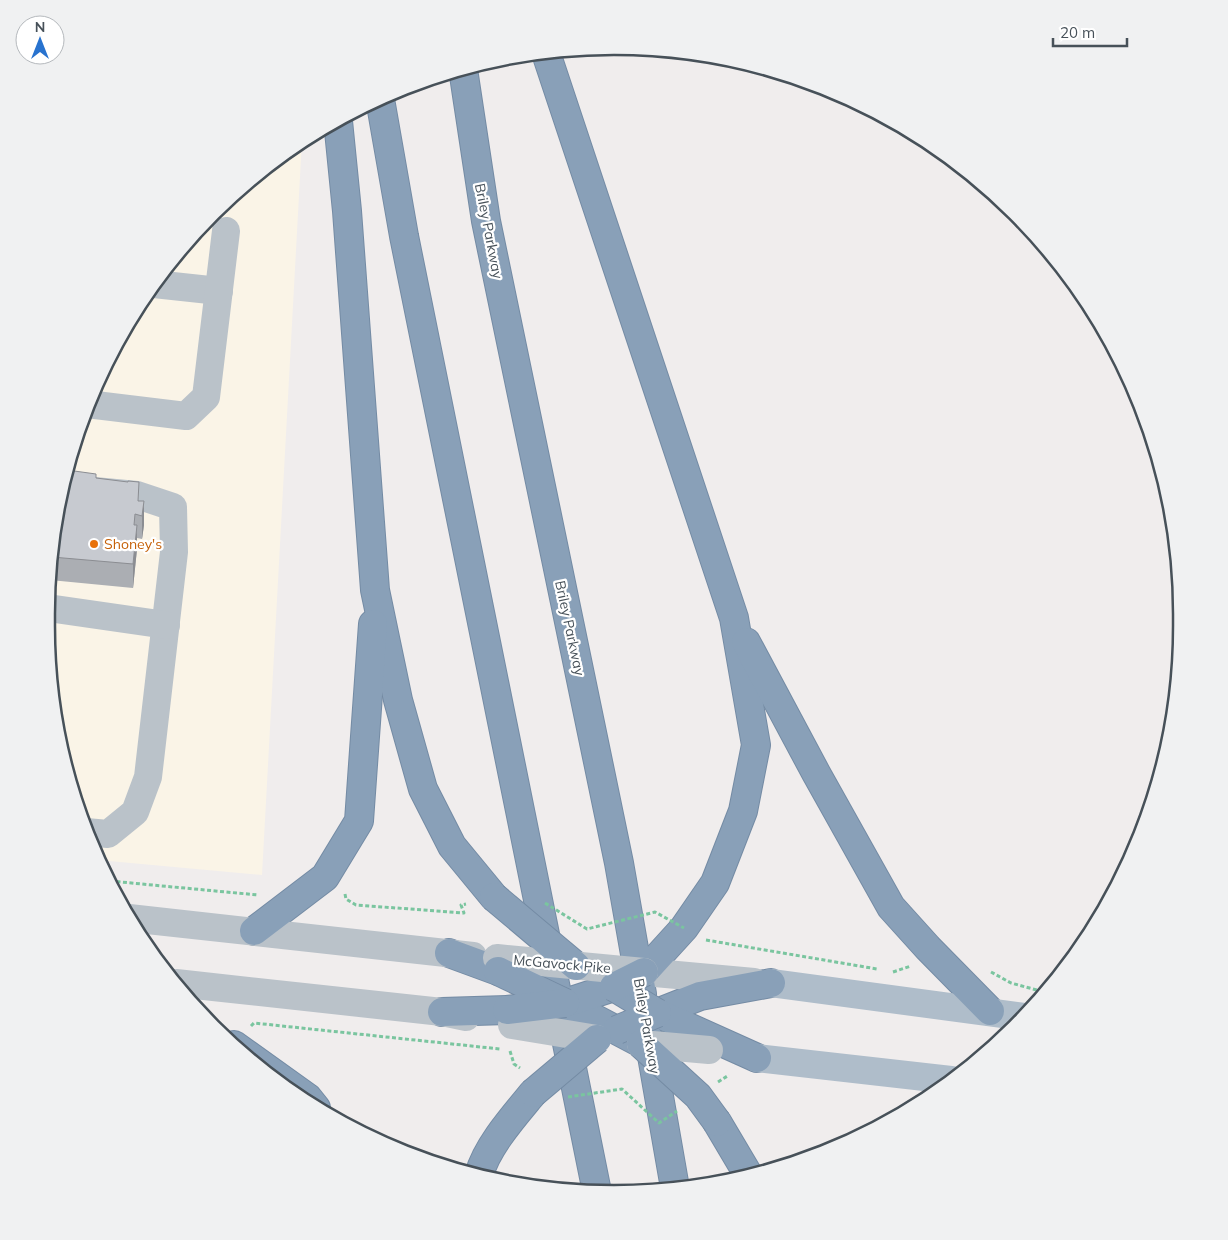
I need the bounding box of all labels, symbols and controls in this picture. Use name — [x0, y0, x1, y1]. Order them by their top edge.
north arrow — [15, 15, 65, 65]
scale bar — [1053, 15, 1127, 47]
text: N — [35, 18, 45, 36]
text: 20 m — [1060, 23, 1095, 42]
street label: Briley Parkway — [471, 182, 507, 281]
place label: Shoney's — [104, 535, 162, 553]
marker: Shoney's — [88, 538, 100, 550]
street label: Briley Parkway — [551, 579, 589, 678]
street label: McGavock Pike — [513, 951, 611, 977]
street label: Briley Parkway — [630, 977, 664, 1076]

